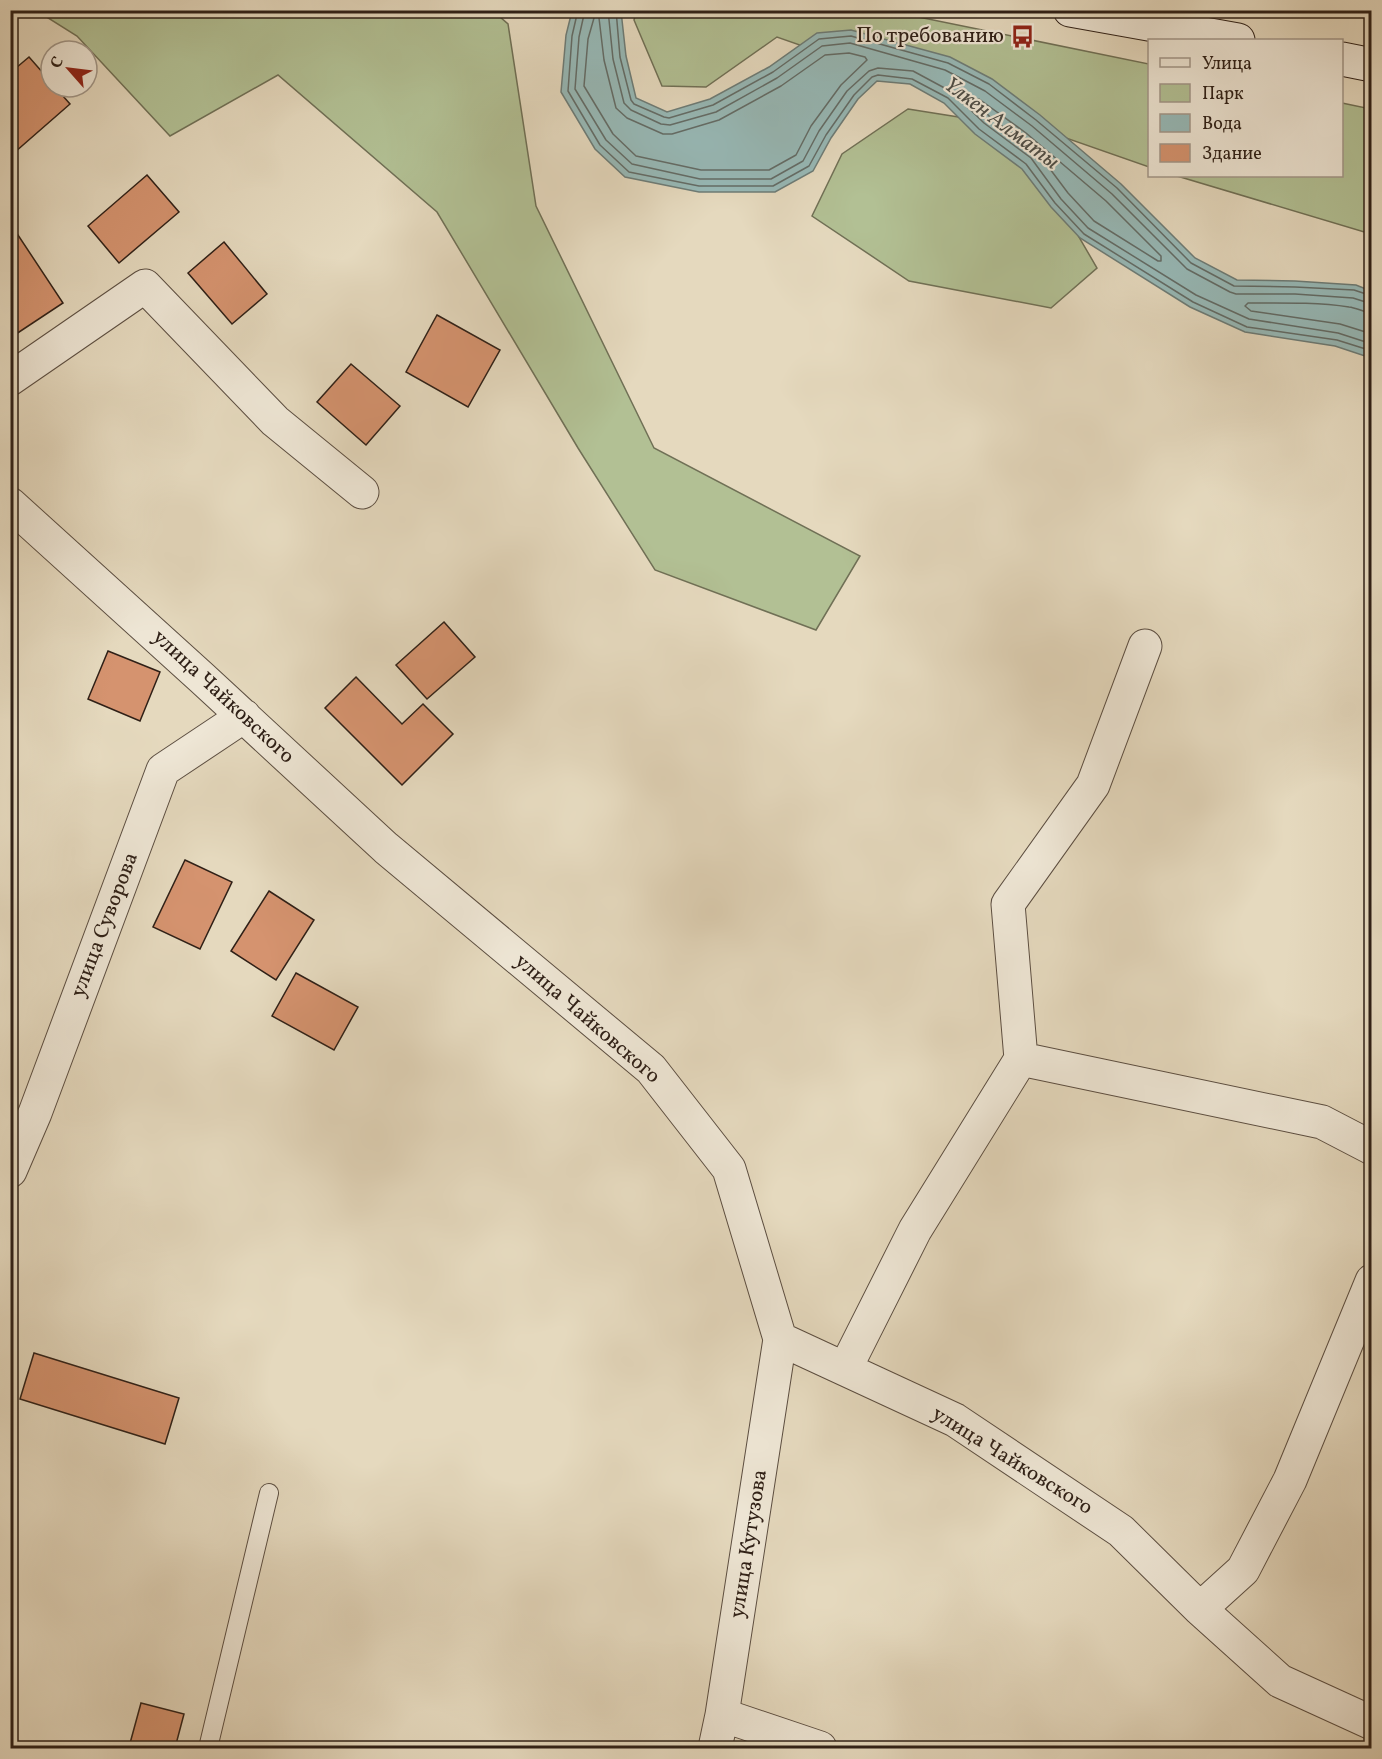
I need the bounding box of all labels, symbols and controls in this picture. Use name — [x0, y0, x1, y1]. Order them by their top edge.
place label: По требованию — [856, 22, 1004, 51]
bus stop icon: По требованию — [1009, 23, 1035, 49]
north arrow — [39, 39, 99, 99]
legend — [1148, 39, 1343, 177]
text: Улица — [1202, 52, 1252, 77]
text: С — [45, 53, 70, 73]
water label: Үлкен Алматы — [937, 70, 1065, 178]
text: Парк — [1202, 82, 1244, 107]
text: Вода — [1202, 112, 1242, 137]
text: Здание — [1202, 142, 1262, 167]
street label: улица Чайковского — [146, 623, 300, 771]
street label: улица Суворова — [64, 848, 146, 1002]
street label: улица Чайковского — [508, 947, 666, 1091]
street label: улица Чайковского — [926, 1400, 1098, 1522]
street label: улица Кутузова — [723, 1468, 775, 1620]

